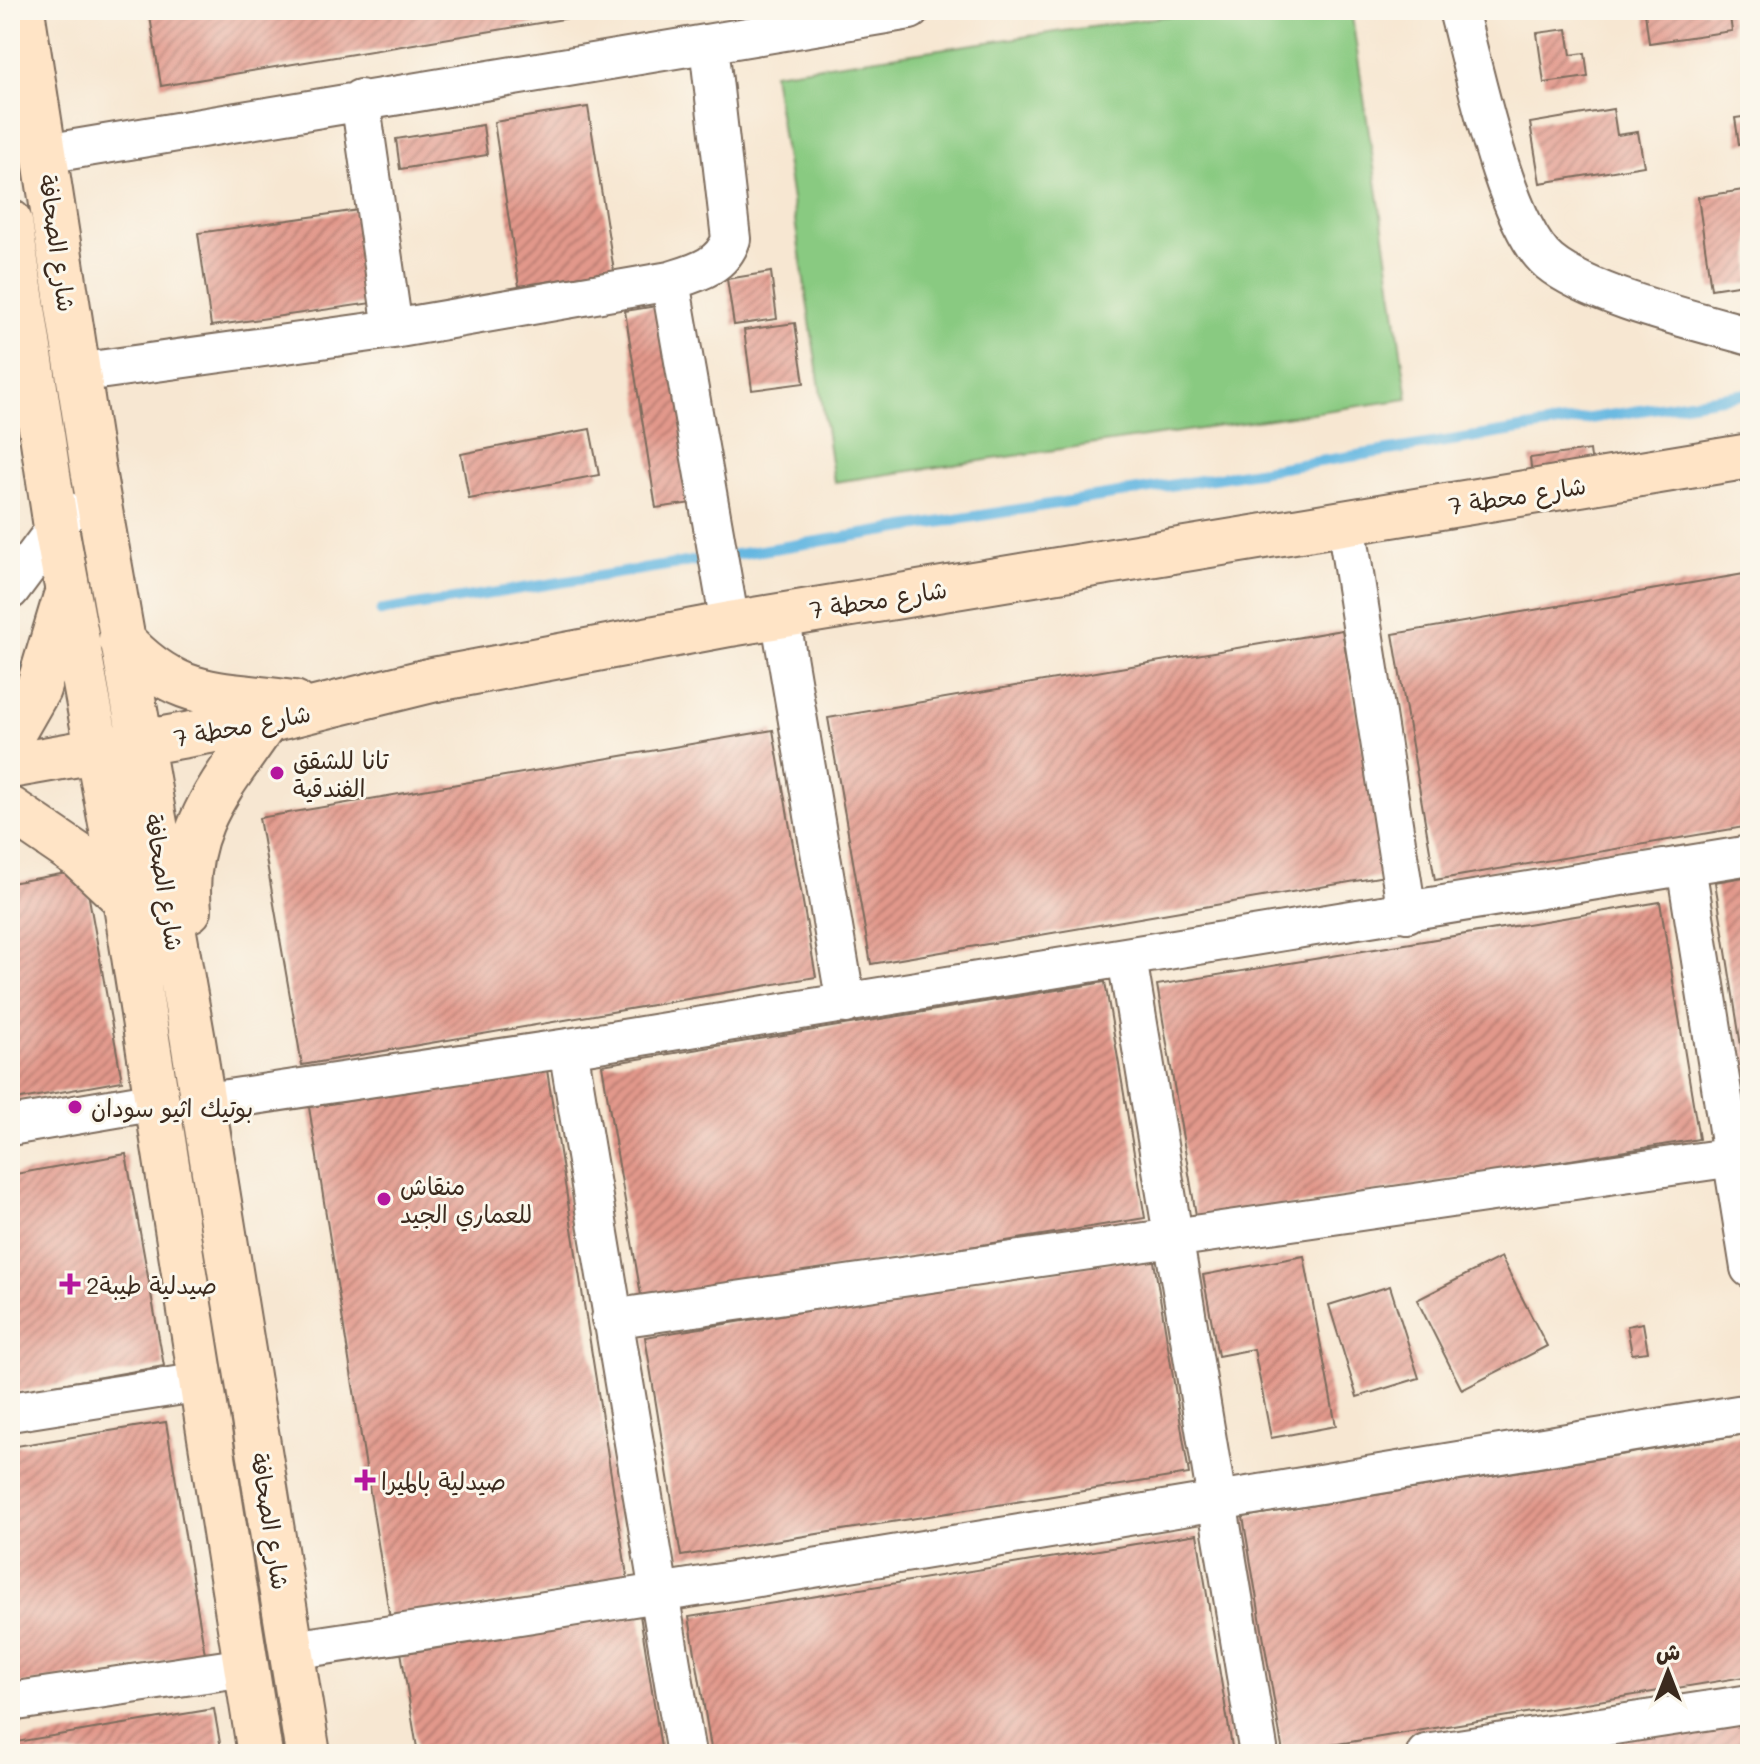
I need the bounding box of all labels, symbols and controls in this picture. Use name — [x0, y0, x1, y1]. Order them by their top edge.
street label: شارع الصحافة — [30, 172, 83, 314]
street label: شارع محطة 7 — [1446, 469, 1588, 524]
street label: شارع محطة 7 — [807, 573, 949, 628]
street label: شارع محطة 7 — [171, 697, 314, 756]
place label: تانا للشقق الفندقية — [293, 744, 390, 803]
marker: تانا للشقق الفندقية — [268, 764, 286, 782]
street label: شارع الصحافة — [136, 811, 191, 953]
place label: بوتيك اثيو سودان — [91, 1092, 253, 1124]
marker: بوتيك اثيو سودان — [66, 1098, 84, 1116]
place label: منقاش للعماري الجيد — [400, 1170, 532, 1232]
marker: منقاش للعماري الجيد — [375, 1190, 393, 1208]
place label: صيدلية طيبة2 — [86, 1269, 217, 1300]
marker: صيدلية طيبة2 — [61, 1275, 79, 1293]
street label: شارع الصحافة — [242, 1450, 297, 1592]
place label: صيدلية بالميرا — [381, 1465, 506, 1496]
marker: صيدلية بالميرا — [356, 1471, 374, 1489]
north arrow — [1628, 1632, 1708, 1712]
text: ش — [1656, 1637, 1680, 1666]

